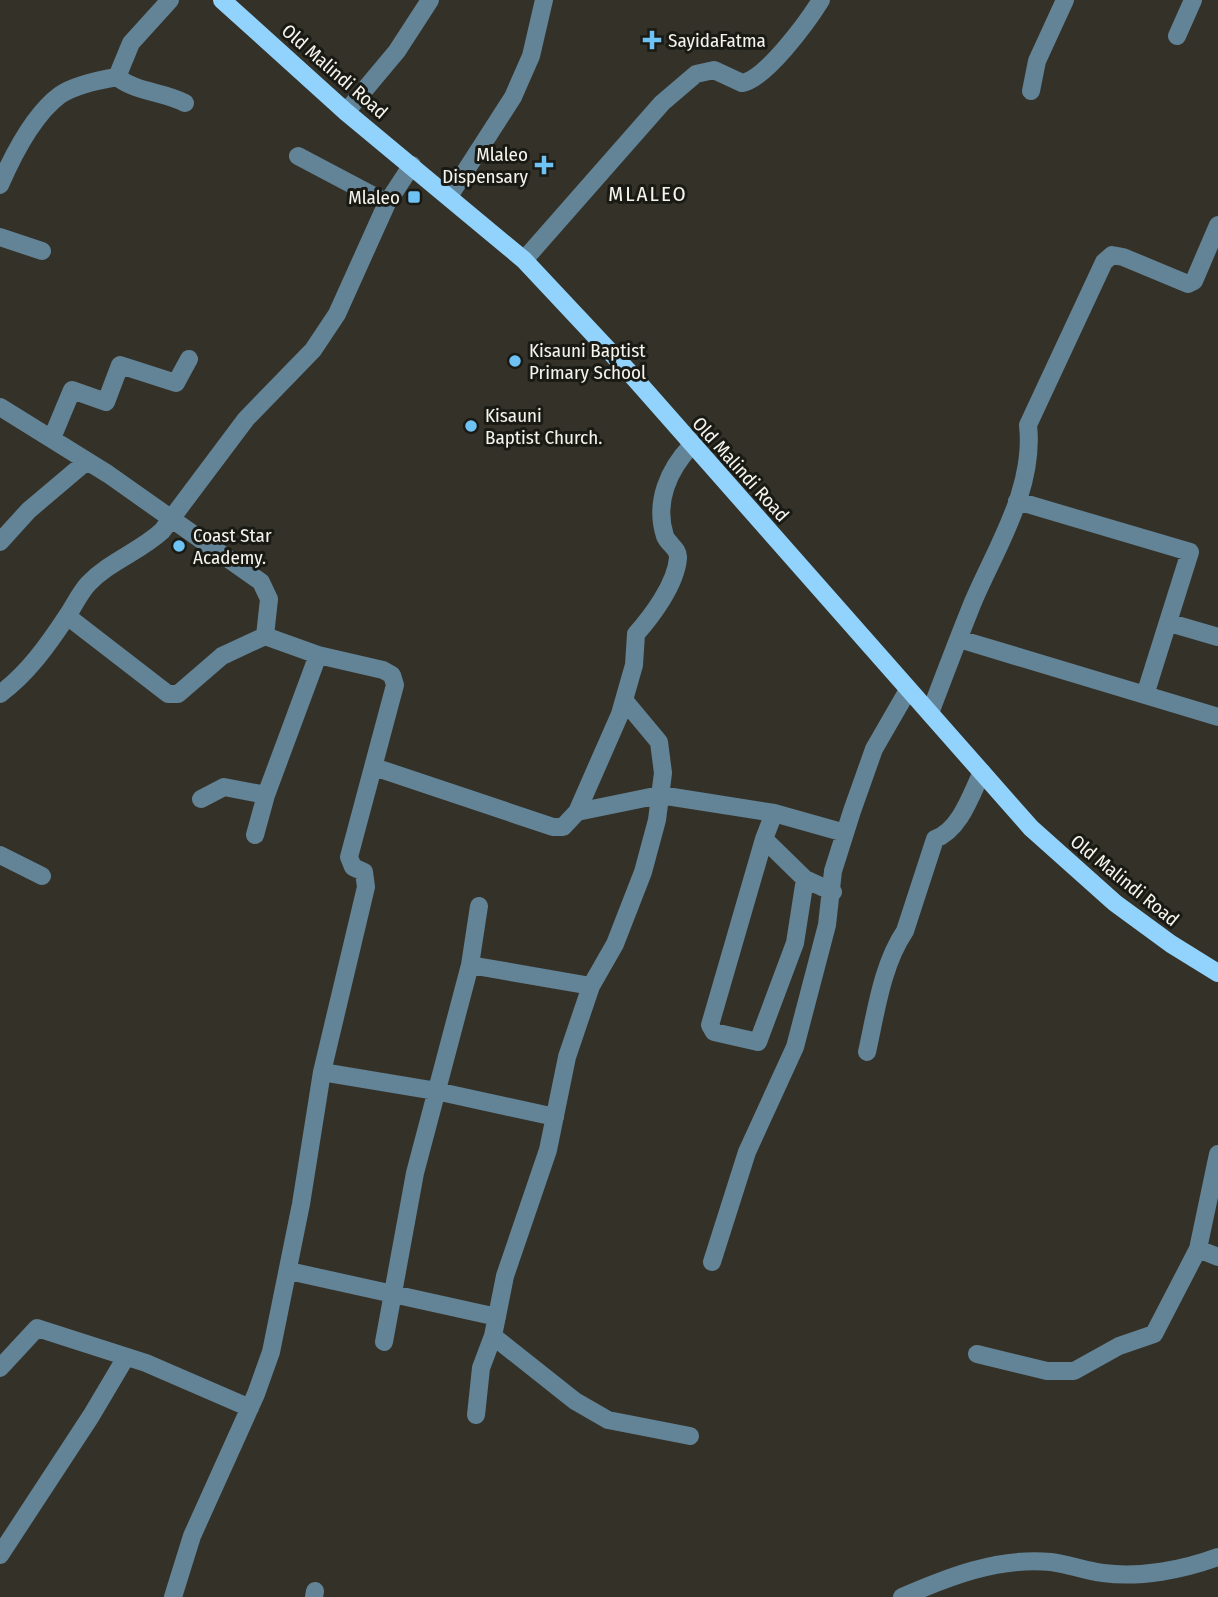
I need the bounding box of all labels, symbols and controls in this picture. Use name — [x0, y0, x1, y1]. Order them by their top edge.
street label: Old Malindi Road — [277, 19, 392, 124]
place label: SayidaFatma — [668, 29, 766, 52]
marker: SayidaFatma — [642, 30, 662, 50]
place label: Mlaleo Dispensary — [442, 143, 529, 188]
marker: Mlaleo Dispensary — [534, 155, 554, 175]
district label: MLALEO — [608, 181, 688, 207]
place label: Mlaleo — [348, 186, 400, 209]
marker: Mlaleo — [406, 189, 422, 205]
place label: Kisauni Baptist Primary School — [529, 339, 646, 384]
marker: Kisauni Baptist Primary School — [507, 353, 523, 369]
place label: Kisauni Baptist Church. — [485, 404, 602, 449]
street label: Old Malindi Road — [688, 412, 794, 526]
marker: Kisauni Baptist Church. — [463, 418, 479, 434]
place label: Coast Star Academy. — [193, 524, 272, 569]
marker: Coast Star Academy. — [171, 538, 187, 554]
street label: Old Malindi Road — [1066, 830, 1184, 931]

